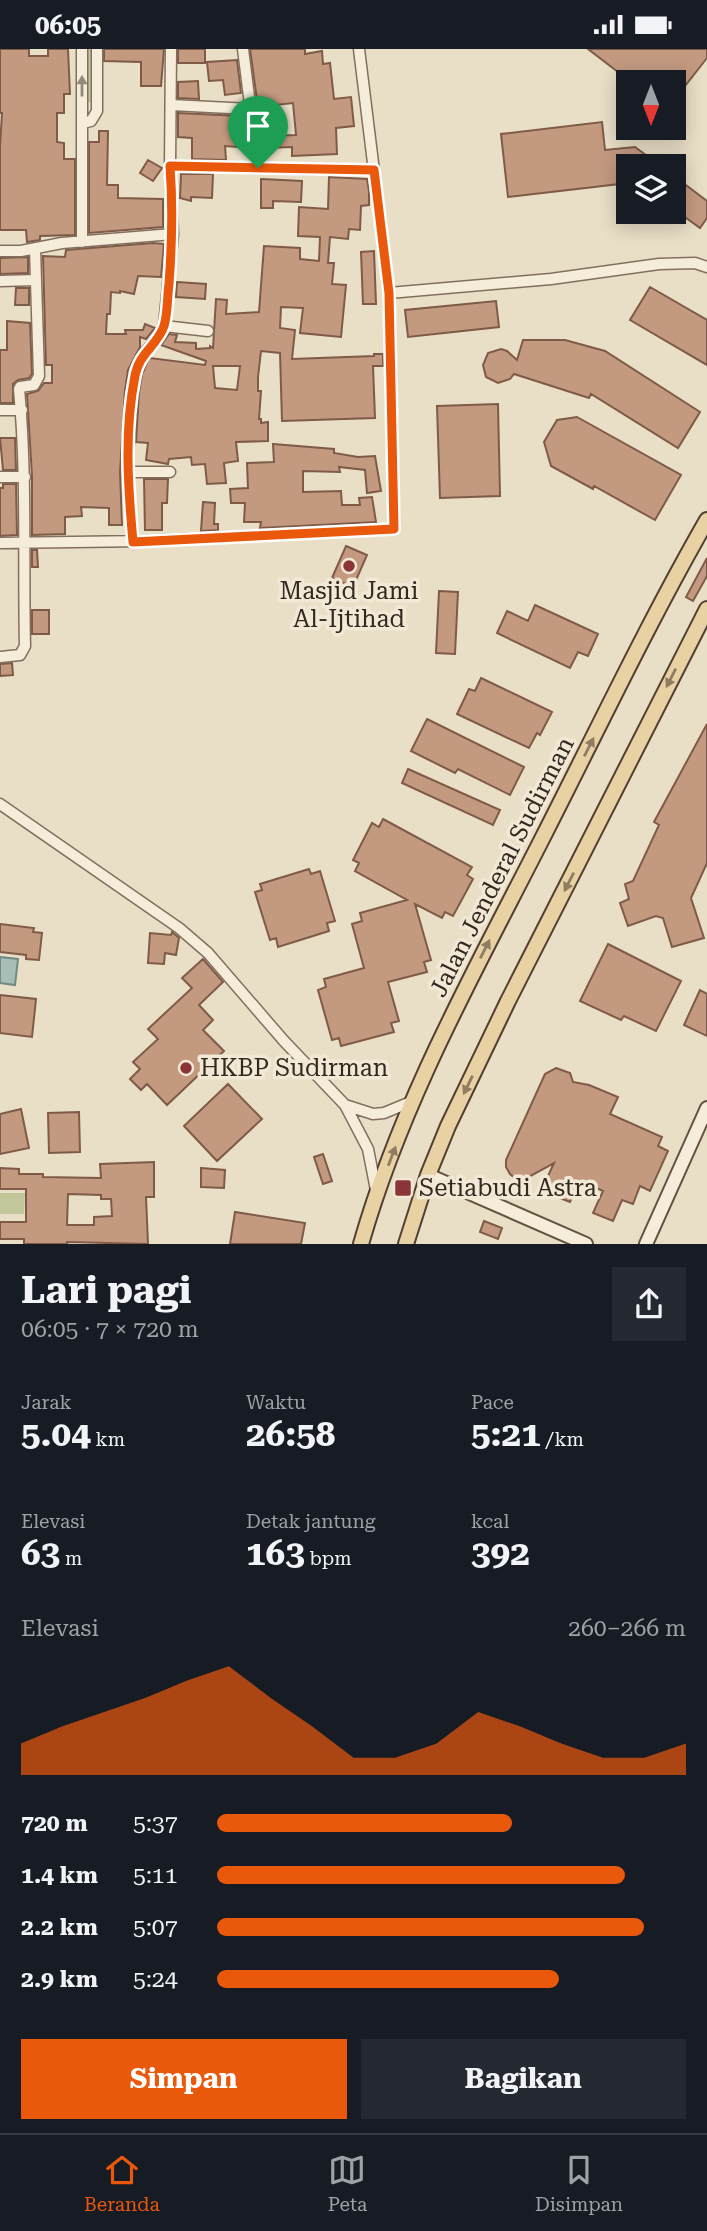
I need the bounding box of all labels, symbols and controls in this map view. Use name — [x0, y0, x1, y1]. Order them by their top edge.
text: 06:05 — [35, 10, 101, 40]
north arrow — [616, 70, 686, 140]
map controls — [616, 70, 686, 224]
one-way arrow — [76, 75, 88, 97]
pin — [228, 96, 288, 168]
icon: arrive — [239, 107, 277, 145]
button: layers — [616, 154, 686, 224]
marker: Masjid Jami Al-Ijtihad — [341, 558, 357, 574]
place label: Masjid Jami Al-Ijtihad — [280, 577, 419, 633]
one-way arrow — [666, 669, 678, 689]
street label: Jalan Jenderal Sudirman — [424, 732, 580, 1002]
one-way arrow — [584, 737, 595, 757]
one-way arrow — [564, 872, 575, 892]
one-way arrow — [480, 939, 491, 959]
place label: HKBP Sudirman — [200, 1054, 388, 1082]
marker: HKBP Sudirman — [178, 1060, 194, 1076]
one-way arrow — [462, 1075, 474, 1095]
one-way arrow — [386, 1146, 397, 1167]
place label: Setiabudi Astra — [419, 1174, 597, 1202]
marker: Setiabudi Astra — [393, 1178, 413, 1198]
button: share — [612, 1267, 686, 1341]
text: Lari pagi — [21, 1268, 191, 1312]
text: 06:05 · 7 × 720 m — [21, 1316, 199, 1343]
text: Jarak — [21, 1391, 72, 1414]
text: Waktu — [246, 1391, 306, 1414]
text: Pace — [471, 1391, 514, 1414]
text: 5.04 — [21, 1414, 91, 1455]
text: 26:58 — [246, 1414, 335, 1455]
text: 5:21 — [471, 1414, 541, 1455]
text: km — [91, 1428, 125, 1451]
text: /km — [541, 1428, 584, 1451]
text: Elevasi — [21, 1510, 85, 1533]
text: Detak jantung — [246, 1510, 375, 1533]
text: kcal — [471, 1510, 509, 1533]
text: 63 — [21, 1533, 60, 1574]
text: 163 — [246, 1533, 305, 1574]
text: 392 — [471, 1533, 530, 1574]
text: m — [60, 1547, 82, 1570]
text: bpm — [305, 1547, 352, 1570]
text: Elevasi — [21, 1615, 99, 1642]
text: 260–266 m — [568, 1615, 686, 1642]
text: 720 m — [21, 1810, 88, 1837]
text: 5:37 — [133, 1810, 178, 1837]
text: 1.4 km — [21, 1862, 98, 1889]
text: 5:11 — [133, 1862, 178, 1889]
text: 2.2 km — [21, 1914, 98, 1941]
text: 5:07 — [133, 1914, 178, 1941]
text: 2.9 km — [21, 1966, 98, 1993]
text: 5:24 — [133, 1966, 178, 1993]
button: Simpan — [21, 2039, 347, 2119]
button: Bagikan — [361, 2039, 686, 2119]
tab: Beranda — [84, 2151, 160, 2216]
tab: Peta — [328, 2151, 367, 2216]
tab: Disimpan — [535, 2151, 623, 2216]

